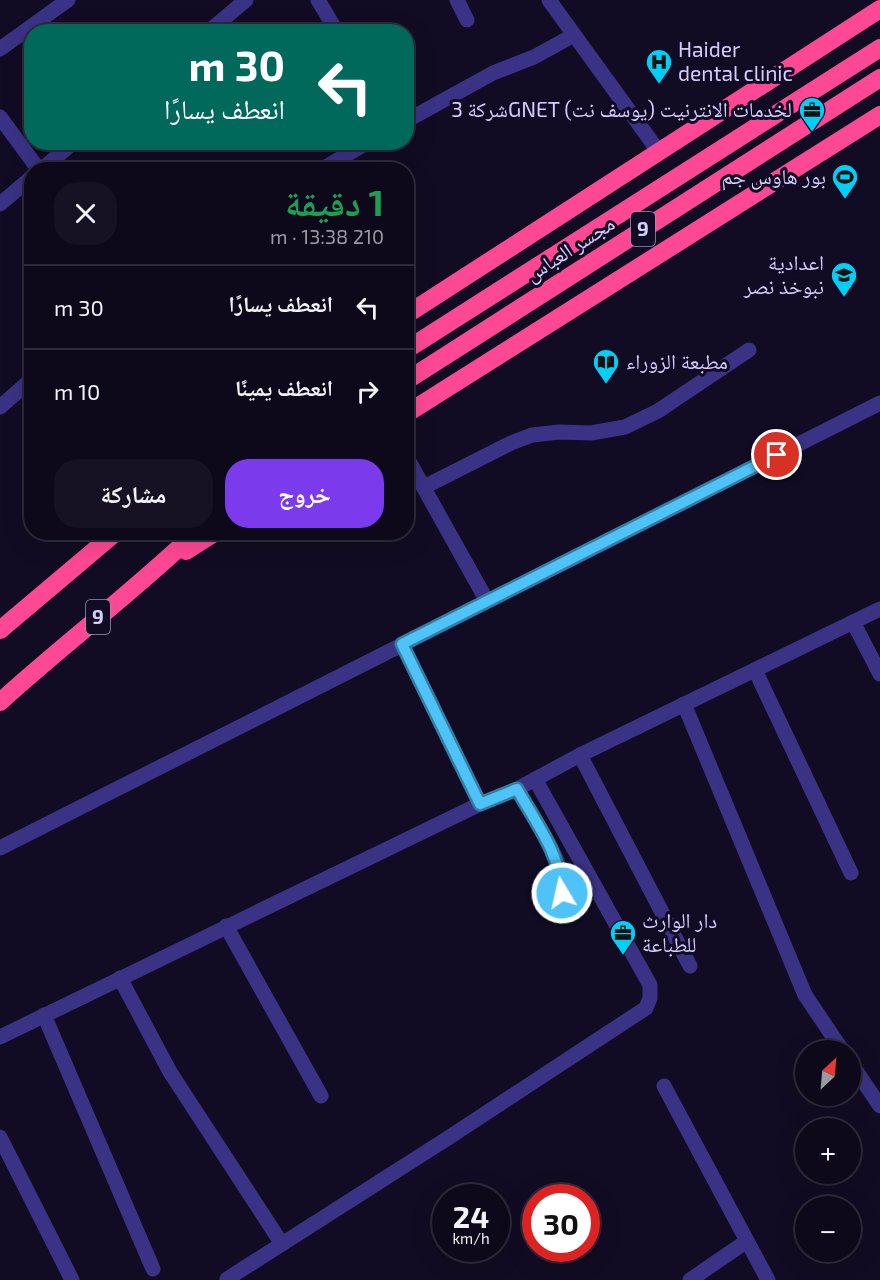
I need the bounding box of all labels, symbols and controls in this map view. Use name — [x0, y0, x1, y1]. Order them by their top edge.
place label: Haider dental clinic — [678, 36, 793, 85]
text: 30 m — [189, 39, 285, 89]
hospital icon: Haider dental clinic — [644, 47, 674, 85]
icon: left — [306, 48, 384, 126]
text: انعطف يسارًا — [164, 92, 285, 124]
office icon: شركة 3GNET لخدمات الانترنيت (يوسف نت) — [797, 95, 827, 133]
place label: شركة 3GNET لخدمات الانترنيت (يوسف نت) — [451, 96, 792, 121]
sports icon: بور هاوس جم — [830, 162, 860, 200]
place label: بور هاوس جم — [721, 163, 826, 191]
text: 1 دقيقة — [285, 180, 384, 223]
button: close — [54, 182, 117, 245]
street label: مجسر العباس — [520, 210, 620, 288]
road number: 9 — [631, 212, 655, 246]
text: 210 m · 13:38 — [270, 224, 384, 248]
place label: اعدادية نبوخذ نصر — [743, 249, 824, 299]
school or university icon: اعدادية نبوخذ نصر — [829, 260, 859, 298]
text: انعطف يسارًا — [228, 290, 333, 316]
icon: left — [351, 291, 384, 324]
text: 30 m — [54, 294, 104, 320]
library icon: مطبعة الزوراء — [591, 347, 621, 385]
place label: مطبعة الزوراء — [626, 348, 728, 374]
text: انعطف يمينًا — [235, 374, 333, 400]
icon: right — [351, 375, 384, 408]
text: 10 m — [54, 378, 100, 404]
pin — [751, 429, 802, 480]
icon: arrive — [760, 438, 793, 471]
button: مشاركة — [54, 459, 213, 528]
button: خروج — [225, 459, 384, 528]
road number: 9 — [86, 600, 110, 634]
position arrow — [530, 861, 594, 925]
place label: دار الوارث للطباعة — [642, 907, 717, 957]
office icon: دار الوارث للطباعة — [608, 918, 638, 956]
north arrow — [795, 1040, 861, 1106]
map controls — [795, 1040, 861, 1262]
button: + — [795, 1118, 861, 1184]
speed limit sign: 30 — [522, 1184, 600, 1262]
button: − — [795, 1196, 861, 1262]
text: 24 — [453, 1198, 489, 1234]
text: km/h — [452, 1229, 490, 1247]

